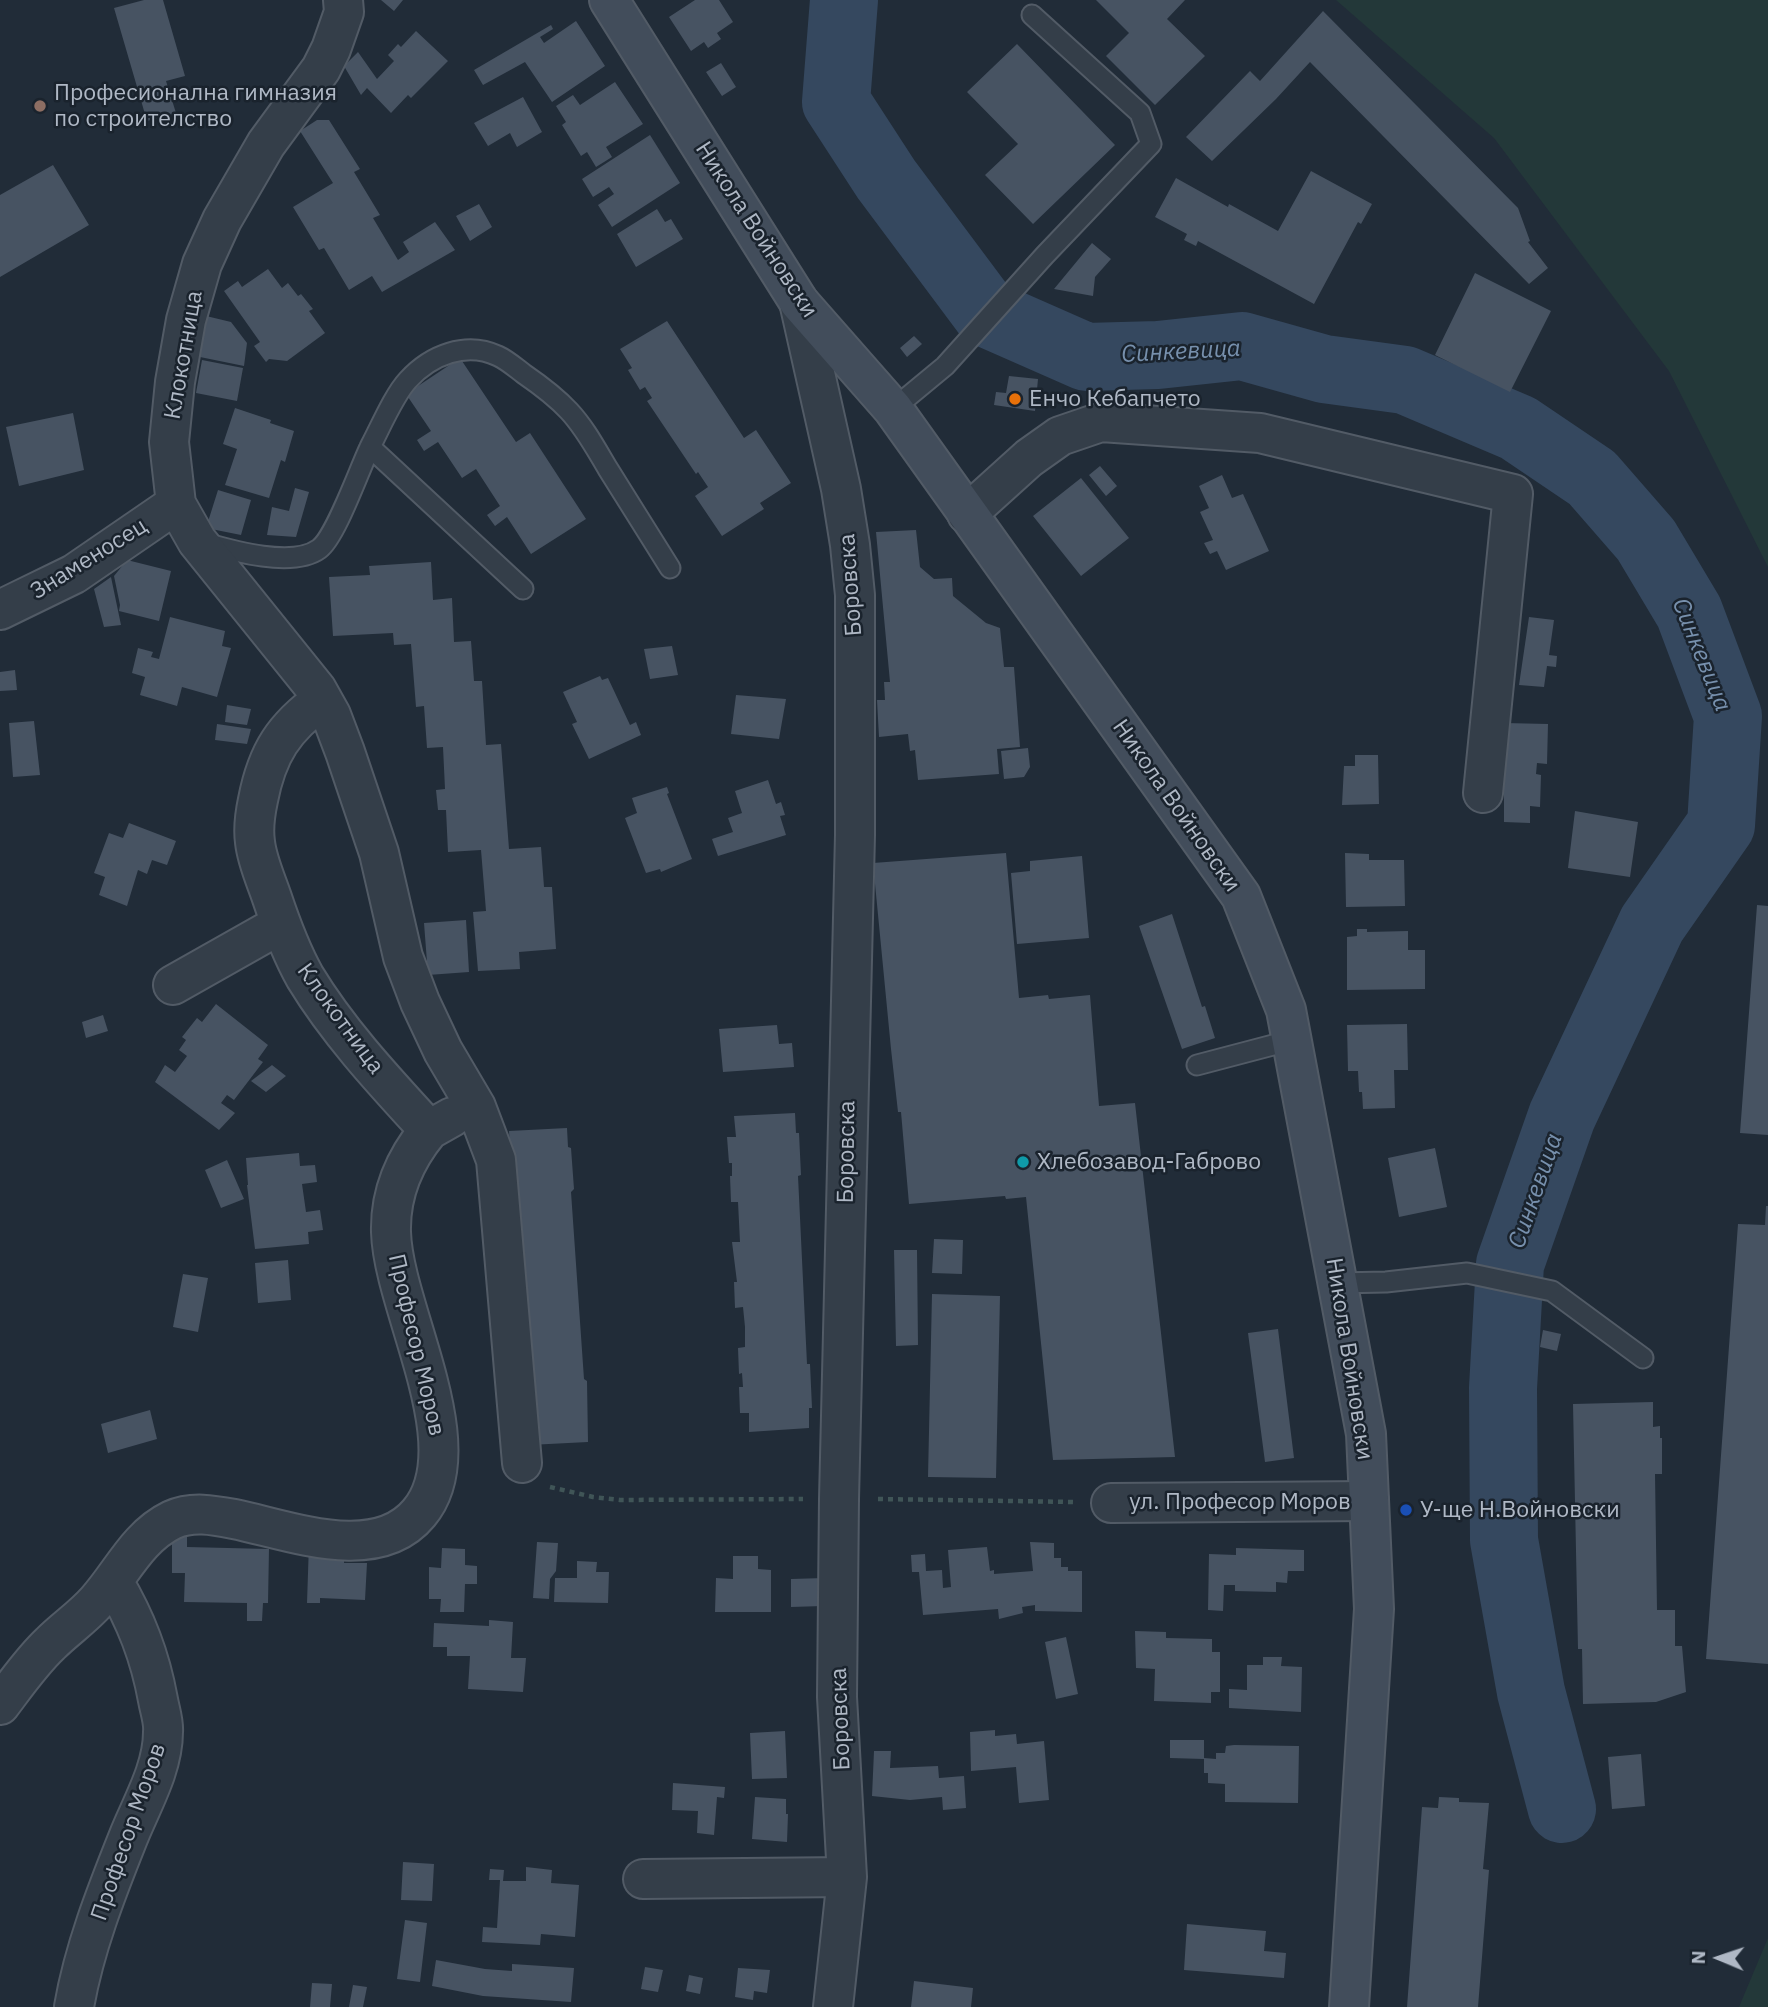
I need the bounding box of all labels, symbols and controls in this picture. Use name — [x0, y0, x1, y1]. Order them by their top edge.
place label: Професионална гимназия по строителство — [54, 79, 337, 133]
marker: Професионална гимназия по строителство — [32, 98, 48, 114]
street label: Никола Войновски — [689, 137, 823, 323]
street label: Клокотница — [159, 289, 209, 421]
water label: Синкевица — [1121, 334, 1241, 370]
place label: Енчо Кебапчето — [1029, 385, 1201, 413]
marker: Енчо Кебапчето — [1007, 391, 1023, 407]
street label: Знаменосец — [26, 512, 152, 606]
street label: Боровска — [834, 533, 868, 637]
water label: Синкевица — [1665, 594, 1737, 716]
street label: Никола Войновски — [1106, 715, 1246, 897]
street label: Клокотница — [291, 958, 389, 1080]
street label: Боровска — [832, 1100, 862, 1204]
water label: Синкевица — [1503, 1130, 1569, 1252]
place label: Хлебозавод-Габрово — [1037, 1148, 1261, 1176]
marker: Хлебозавод-Габрово — [1015, 1154, 1031, 1170]
street label: Професор Моров — [382, 1251, 450, 1439]
street label: Никола Войновски — [1319, 1256, 1379, 1462]
street label: ул. Професор Моров — [1129, 1488, 1351, 1516]
place label: У-ще Н.Войновски — [1420, 1496, 1620, 1524]
marker: У-ще Н.Войновски — [1398, 1502, 1414, 1518]
street label: Боровска — [825, 1667, 857, 1771]
street label: Професор Моров — [86, 1740, 172, 1924]
north arrow — [1684, 1923, 1754, 1993]
text: N — [1686, 1950, 1710, 1965]

